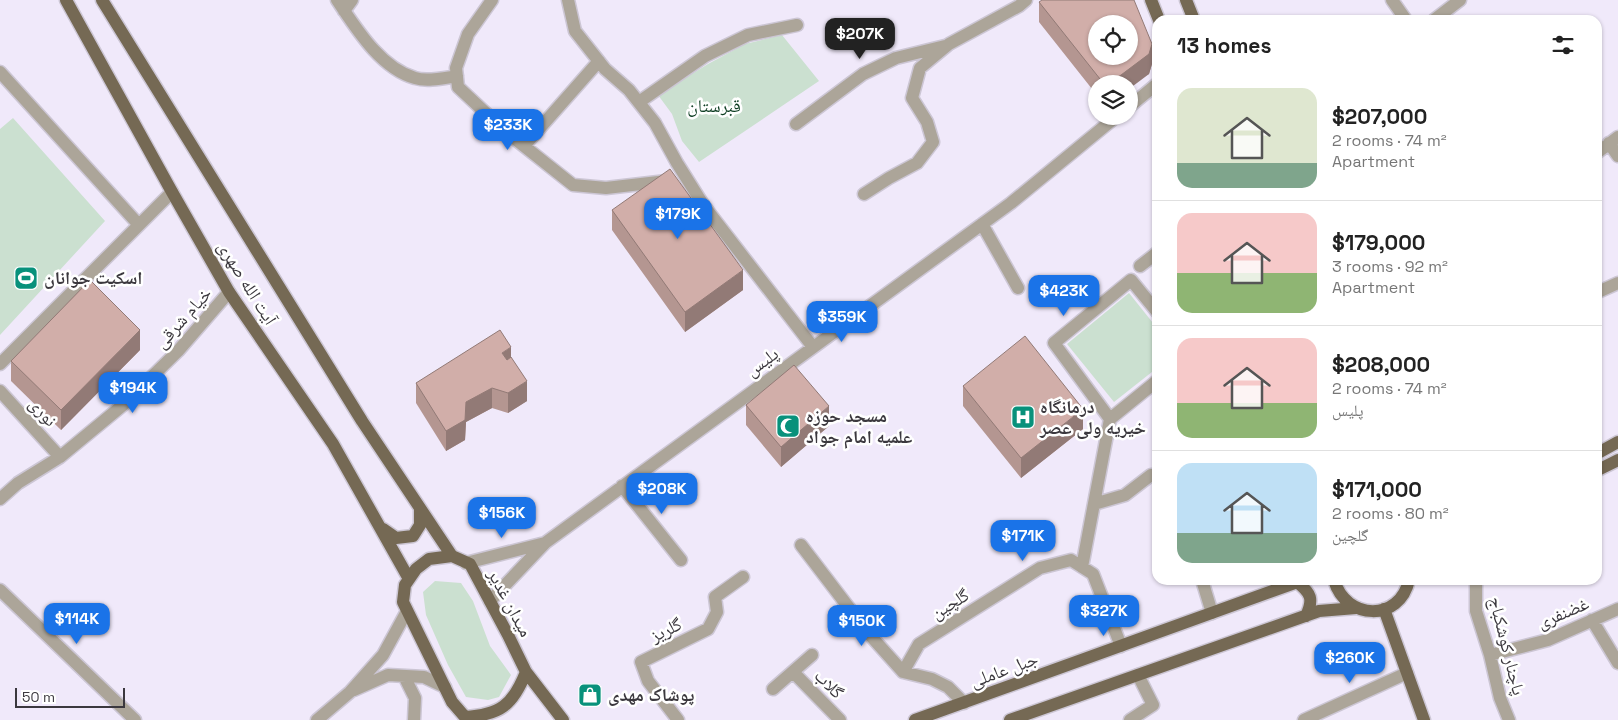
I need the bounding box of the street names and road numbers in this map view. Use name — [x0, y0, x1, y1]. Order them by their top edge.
street label: آیت الله صهری — [213, 237, 282, 329]
street label: خیام شرقی — [149, 282, 217, 354]
street label: پلیس — [741, 342, 783, 381]
street label: نوری — [24, 392, 62, 431]
street label: میدان غدیر — [483, 564, 538, 641]
street label: گلچین — [926, 583, 974, 624]
street label: غضنفری — [1534, 591, 1592, 634]
street label: پاچنار کوشکباج — [1483, 594, 1531, 698]
street label: گلریز — [645, 612, 686, 647]
street label: جبل عاملی — [967, 647, 1041, 692]
street label: گلاب — [810, 664, 849, 704]

